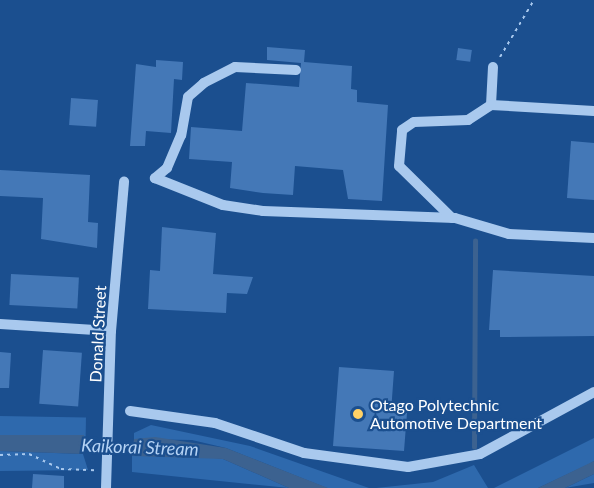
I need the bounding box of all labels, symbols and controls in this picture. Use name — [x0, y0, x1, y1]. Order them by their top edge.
street label: Donald Street — [86, 285, 110, 383]
place label: Otago Polytechnic Automotive Department — [370, 395, 542, 433]
marker: Otago Polytechnic Automotive Department — [351, 407, 365, 421]
water label: Kaikorai Stream — [81, 434, 199, 460]

